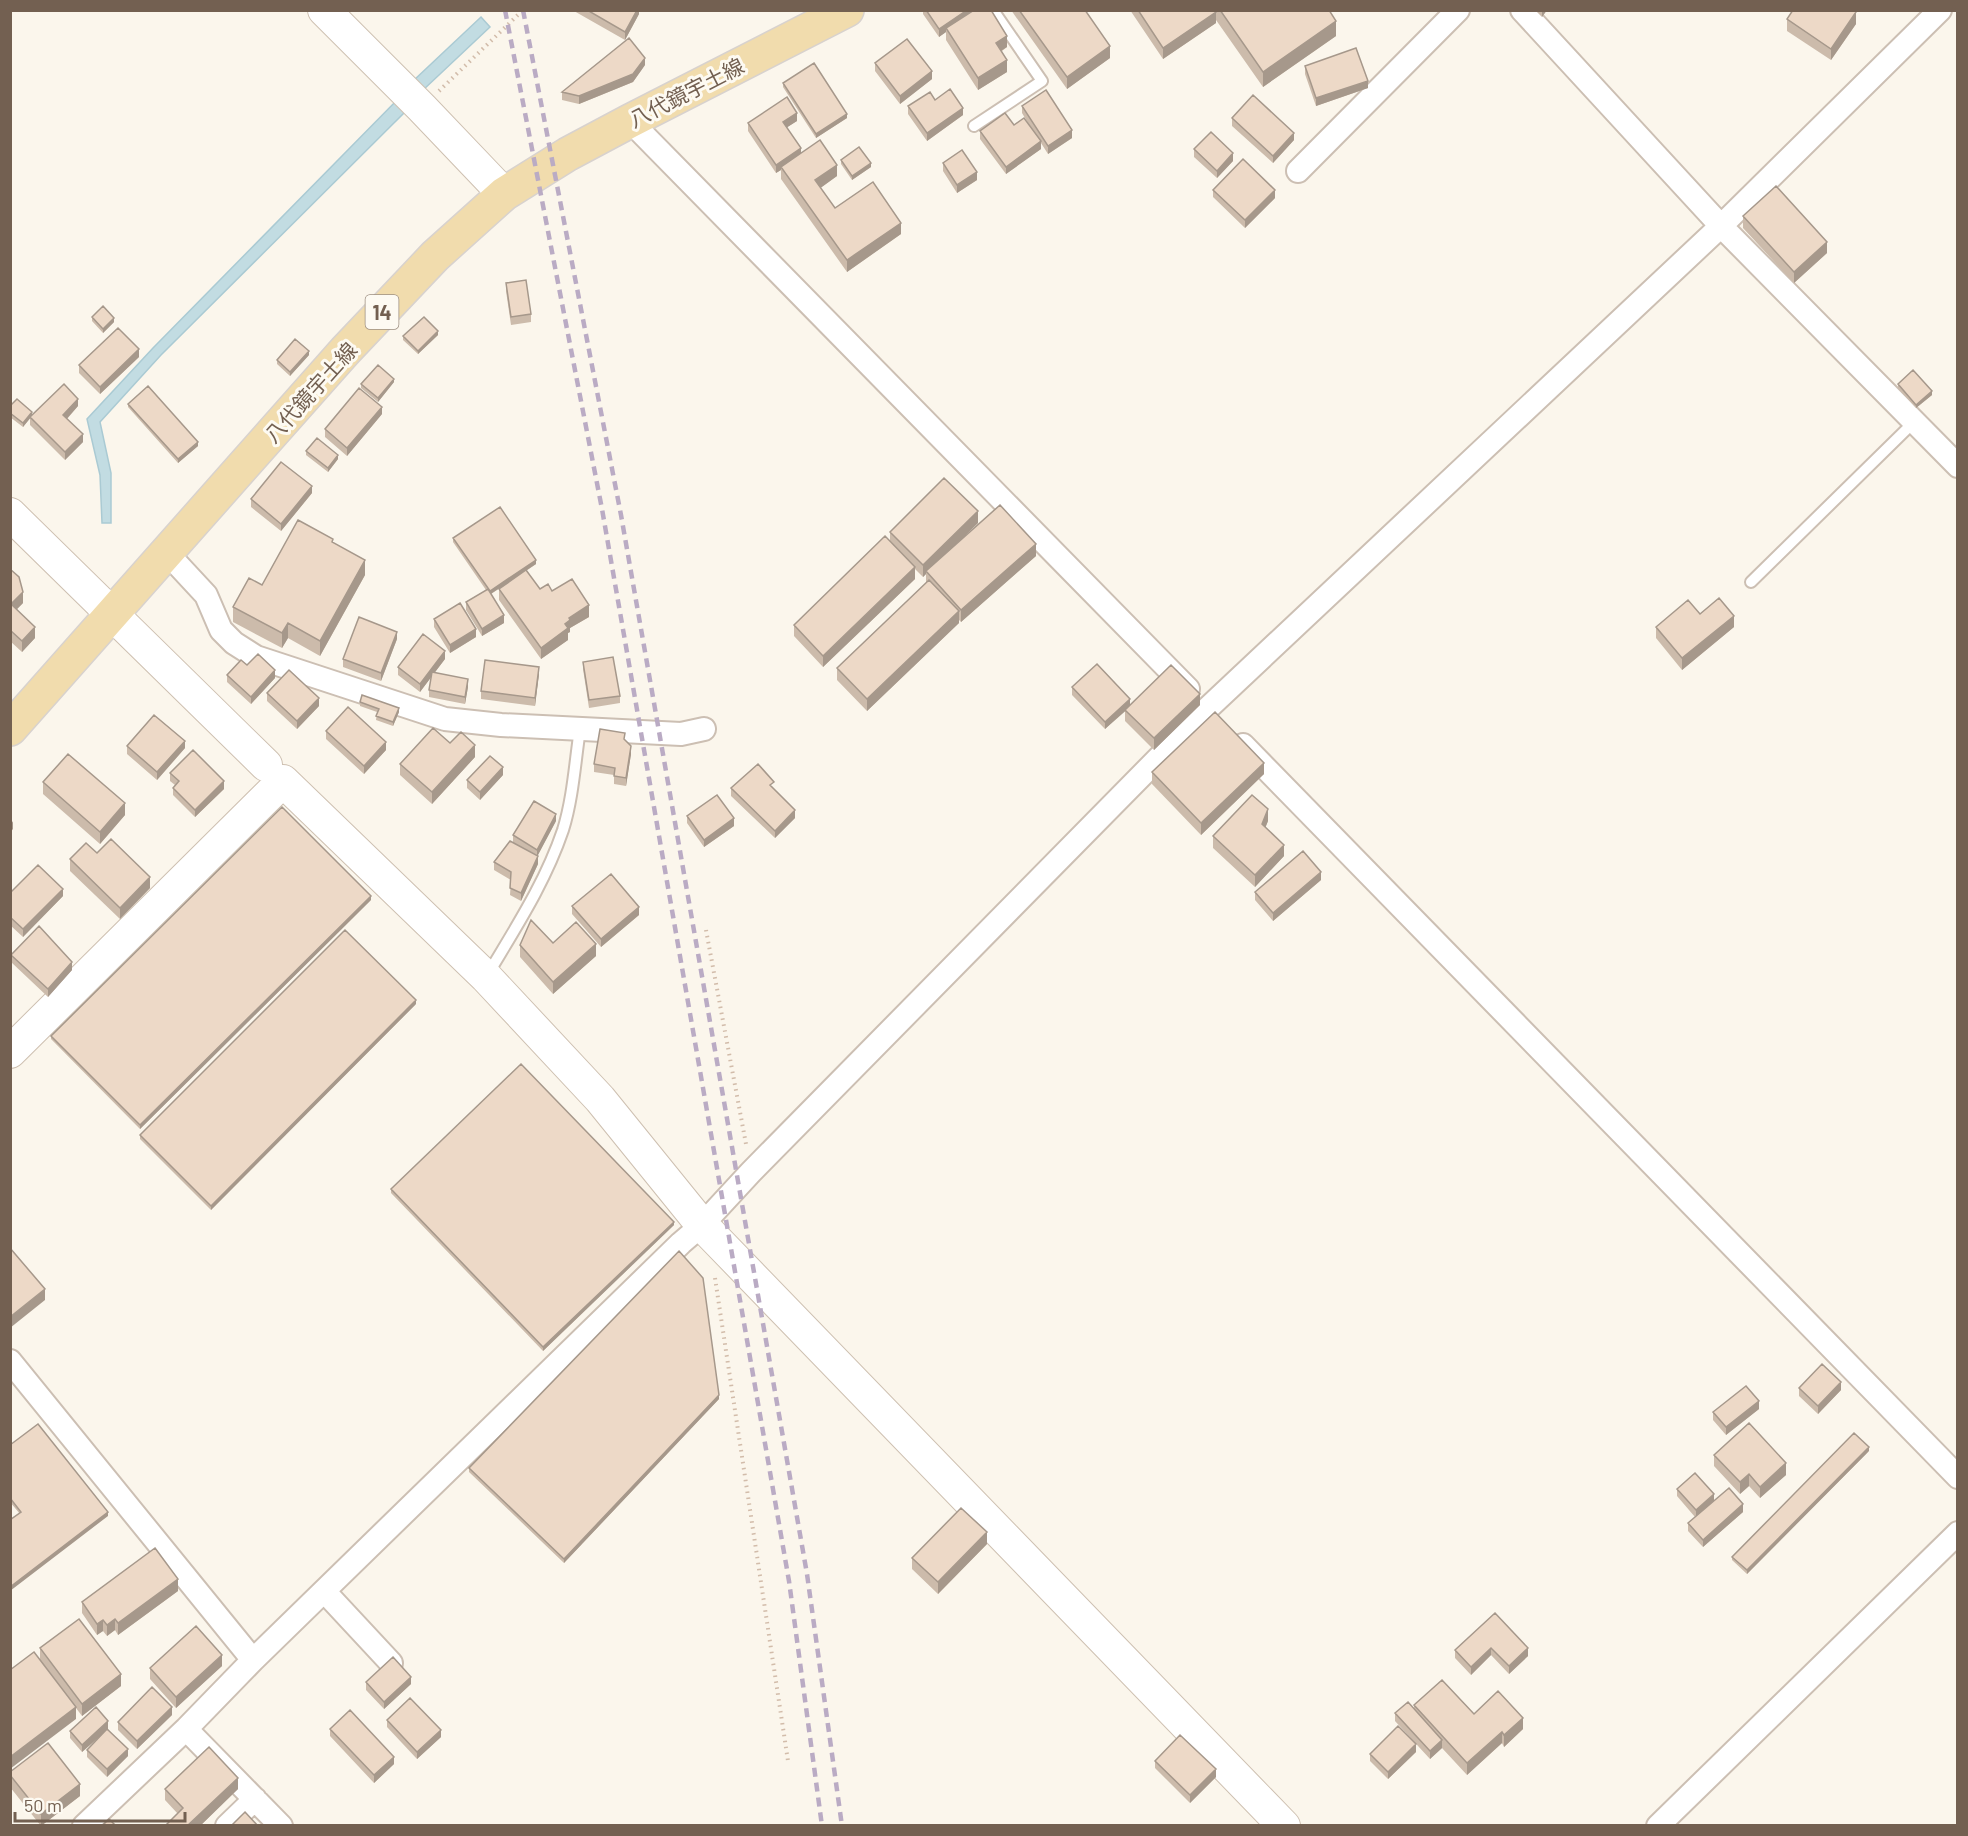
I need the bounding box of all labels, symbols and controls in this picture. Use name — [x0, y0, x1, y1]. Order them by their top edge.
street label: 八代鏡宇土線 — [624, 52, 748, 132]
road number: 14 — [366, 295, 398, 329]
street label: 八代鏡宇土線 — [259, 337, 361, 447]
scale bar — [15, 1785, 184, 1823]
text: 50 m — [24, 1794, 62, 1816]

